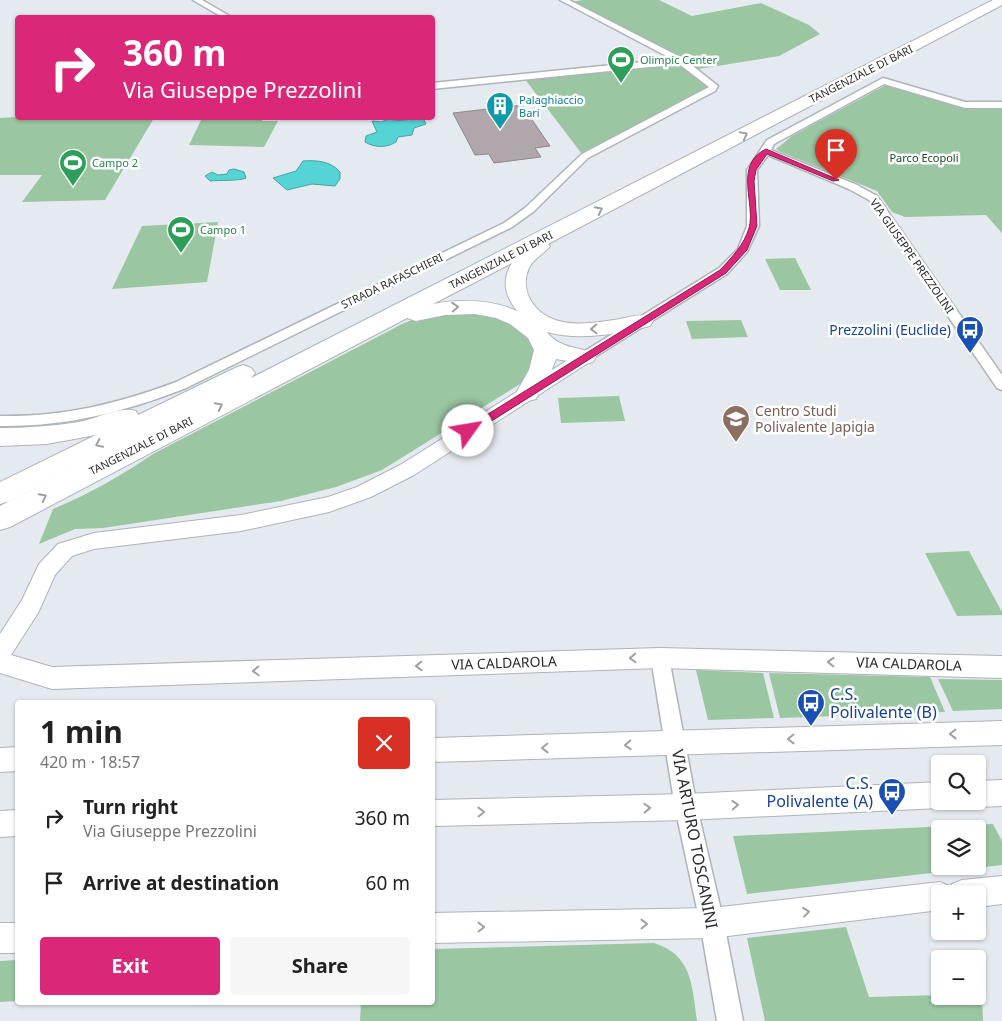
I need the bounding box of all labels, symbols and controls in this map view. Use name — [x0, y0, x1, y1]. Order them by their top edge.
text: 360 m — [123, 29, 226, 76]
icon: right — [40, 35, 105, 100]
street label: TANGENZIALE DI BARI — [806, 41, 915, 106]
sports icon: Olimpic Center — [606, 45, 636, 84]
place label: Olimpic Center — [640, 52, 717, 67]
text: Via Giuseppe Prezzolini — [123, 74, 362, 104]
building icon: Palaghiaccio Bari — [485, 91, 515, 130]
place label: Palaghiaccio Bari — [519, 92, 584, 120]
pin — [815, 129, 857, 180]
one-way arrow — [738, 131, 747, 141]
icon: arrive — [822, 136, 850, 164]
sports icon: Campo 2 — [58, 148, 88, 187]
park label: Parco Ecopoli — [889, 150, 959, 165]
place label: Campo 2 — [92, 155, 138, 170]
street label: VIA GIUSEPPE PREZZOLINI — [867, 195, 958, 316]
one-way arrow — [594, 206, 603, 216]
sports icon: Campo 1 — [166, 215, 196, 254]
place label: Campo 1 — [200, 222, 246, 237]
street label: TANGENZIALE DI BARI — [446, 227, 555, 292]
street label: STRADA RAFASCHIERI — [338, 249, 445, 312]
one-way arrow — [451, 302, 459, 313]
bus stop icon: Prezzolini (Euclide) — [955, 315, 985, 354]
place label: Prezzolini (Euclide) — [829, 320, 951, 339]
one-way arrow — [590, 323, 598, 334]
place label: Centro Studi Polivalente Japigia — [755, 401, 875, 436]
one-way arrow — [214, 402, 223, 412]
position arrow — [441, 404, 493, 456]
school or university icon: Centro Studi Polivalente Japigia — [721, 404, 751, 443]
street label: TANGENZIALE DI BARI — [86, 413, 195, 478]
one-way arrow — [95, 438, 104, 449]
one-way arrow — [38, 493, 47, 503]
street label: VIA CALDAROLA — [451, 651, 557, 674]
street label: VIA CALDAROLA — [856, 652, 962, 675]
one-way arrow — [629, 653, 637, 664]
one-way arrow — [827, 657, 834, 667]
one-way arrow — [414, 660, 422, 671]
one-way arrow — [252, 665, 260, 676]
place label: C.S. Polivalente (B) — [830, 683, 937, 723]
bus stop icon: C.S. Polivalente (B) — [796, 688, 826, 727]
text: 1 min — [40, 711, 123, 752]
button: close — [358, 717, 410, 769]
one-way arrow — [949, 729, 957, 740]
one-way arrow — [787, 733, 795, 744]
one-way arrow — [624, 739, 632, 750]
one-way arrow — [540, 742, 548, 753]
street label: VIA ARTURO TOSCANINI — [667, 747, 723, 931]
text: 420 m · 18:57 — [40, 751, 140, 773]
map controls — [931, 755, 986, 1005]
button: search — [931, 755, 986, 810]
place label: C.S. Polivalente (A) — [766, 772, 873, 812]
bus stop icon: C.S. Polivalente (A) — [877, 777, 907, 816]
text: Turn right — [83, 794, 178, 820]
one-way arrow — [732, 800, 739, 810]
one-way arrow — [643, 803, 651, 814]
icon: right — [40, 804, 68, 832]
text: 360 m — [355, 805, 410, 831]
one-way arrow — [478, 807, 485, 817]
text: Via Giuseppe Prezzolini — [83, 820, 257, 842]
button: layers — [931, 820, 986, 875]
icon: arrive — [40, 869, 68, 897]
text: Arrive at destination — [83, 870, 279, 896]
text: 60 m — [366, 870, 410, 896]
button: + — [931, 885, 986, 940]
one-way arrow — [802, 907, 810, 918]
one-way arrow — [640, 919, 648, 929]
one-way arrow — [478, 922, 485, 932]
button: Exit — [40, 937, 220, 995]
button: Share — [230, 937, 410, 995]
button: − — [931, 950, 986, 1005]

